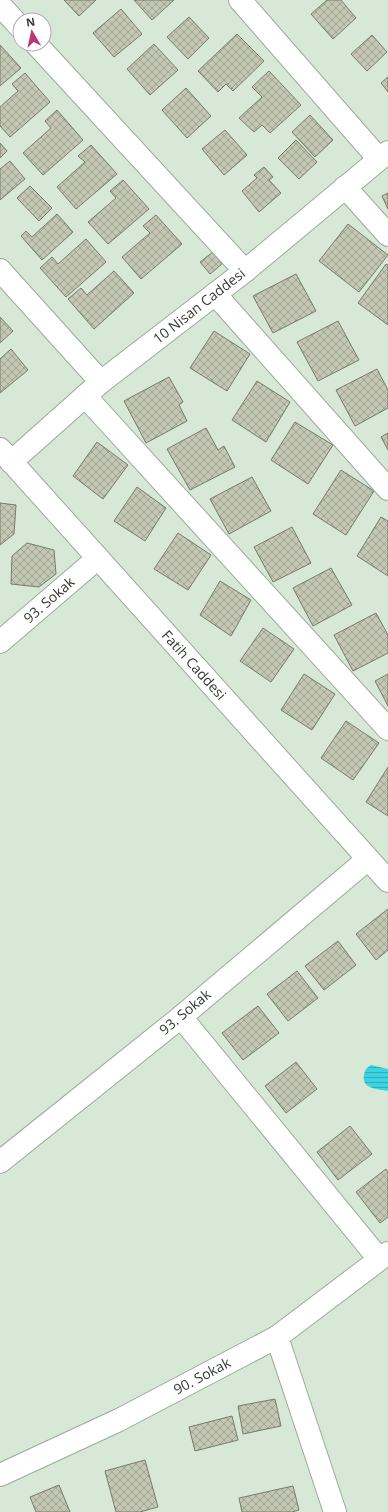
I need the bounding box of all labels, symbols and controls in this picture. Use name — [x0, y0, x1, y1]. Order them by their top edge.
north arrow — [12, 12, 52, 52]
text: N — [25, 14, 36, 30]
street label: 10 Nisan Caddesi — [149, 264, 249, 348]
street label: 93. Sokak — [19, 572, 79, 627]
street label: Fatih Caddesi — [158, 626, 231, 704]
street label: 93. Sokak — [155, 984, 215, 1039]
street label: 90. Sokak — [170, 1352, 234, 1398]

